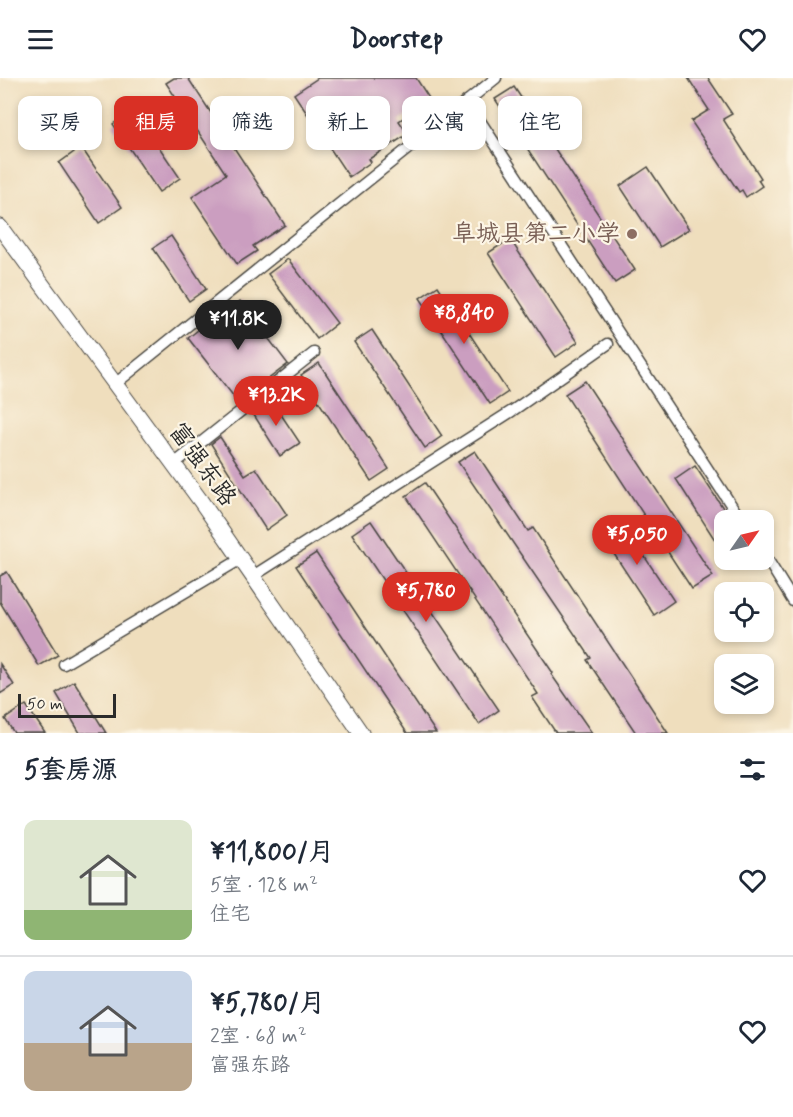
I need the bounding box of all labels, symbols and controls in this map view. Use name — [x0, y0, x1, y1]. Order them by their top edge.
text: Doorstep — [349, 22, 444, 57]
icon: menu — [24, 23, 57, 56]
icon: heart — [736, 23, 769, 56]
chip: 买房 — [18, 96, 102, 150]
chip: 租房 — [114, 96, 198, 150]
chip: 筛选 — [210, 96, 294, 150]
chip: 新上 — [306, 96, 390, 150]
chip: 公寓 — [402, 96, 486, 150]
chip: 住宅 — [498, 96, 582, 150]
place label: 阜城县第二小学 — [452, 219, 620, 250]
marker: 阜城县第二小学 — [625, 227, 639, 241]
pin: ¥8,840 — [415, 294, 513, 345]
pin: ¥11.8K — [189, 300, 287, 351]
text: ¥8,840 — [433, 300, 495, 327]
text: ¥11.8K — [209, 306, 267, 333]
pin: ¥13.2K — [227, 376, 325, 427]
text: ¥13.2K — [248, 382, 305, 409]
street label: 富强东路 — [161, 417, 243, 513]
north arrow — [714, 510, 774, 570]
map controls — [714, 510, 774, 714]
pin: ¥5,050 — [588, 515, 686, 566]
text: ¥5,050 — [606, 521, 668, 548]
pin: ¥5,780 — [377, 572, 475, 623]
text: ¥5,780 — [396, 578, 456, 605]
button: locate — [714, 582, 774, 642]
button: layers — [714, 654, 774, 714]
scale bar — [18, 691, 116, 718]
text: 50 m — [27, 694, 63, 715]
icon: filters — [736, 753, 769, 786]
text: 5套房源 — [24, 754, 118, 788]
text: ¥11,800/月 — [210, 836, 334, 870]
icon: home — [72, 844, 144, 916]
icon: heart — [736, 864, 769, 897]
text: 5室 · 128 m² — [210, 872, 318, 899]
text: 住宅 — [210, 901, 250, 928]
text: ¥5,780/月 — [210, 987, 325, 1021]
icon: home — [72, 995, 144, 1067]
icon: heart — [736, 1015, 769, 1048]
text: 2室 · 68 m² — [210, 1023, 307, 1050]
text: 富强东路 — [210, 1052, 290, 1079]

